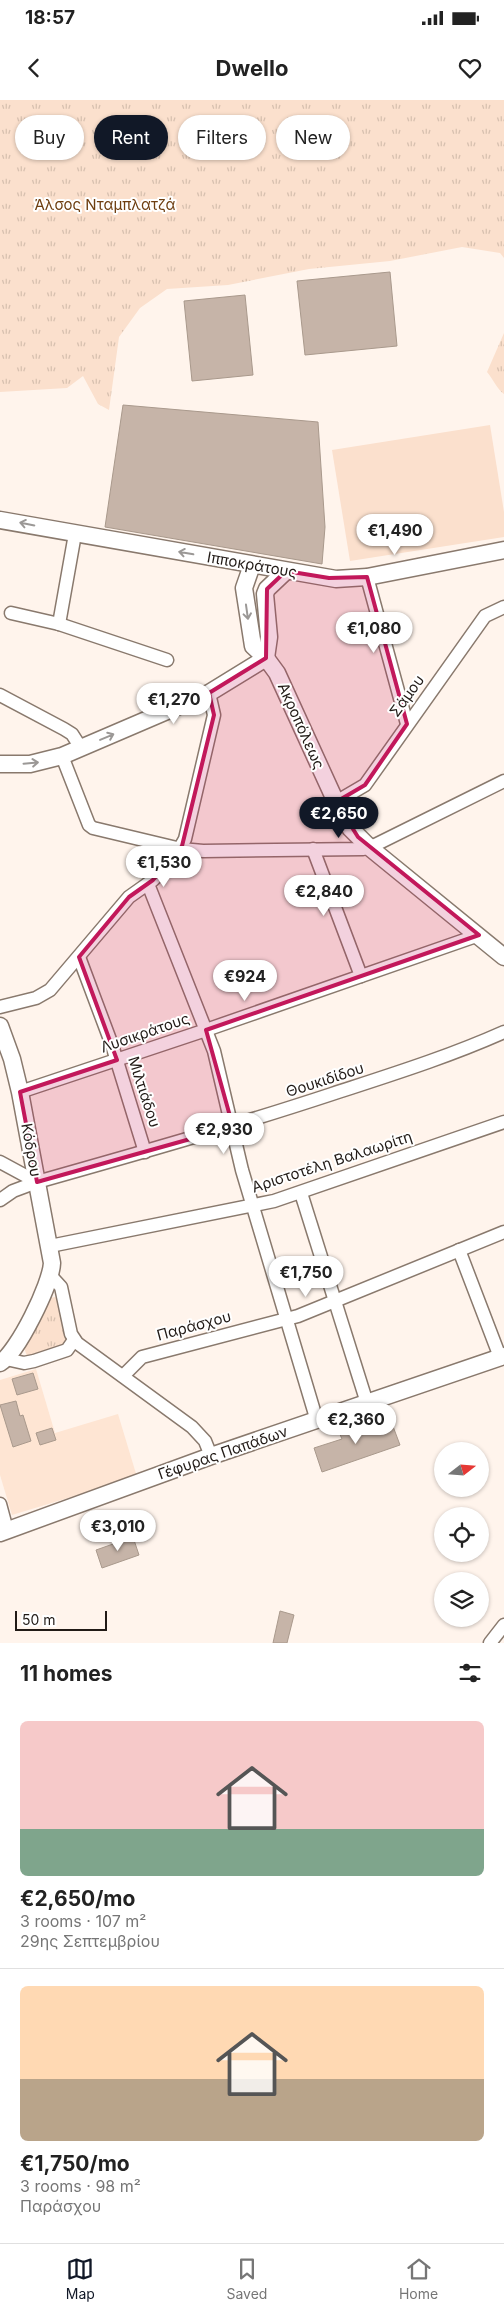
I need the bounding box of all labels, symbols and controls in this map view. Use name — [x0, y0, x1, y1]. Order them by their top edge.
text: 18:57 — [25, 6, 75, 29]
icon: back — [20, 54, 48, 82]
icon: heart — [456, 54, 484, 82]
text: Dwello — [216, 55, 288, 81]
chip: Buy — [15, 115, 84, 160]
chip: Rent — [94, 115, 168, 160]
chip: Filters — [178, 115, 266, 160]
chip: New — [276, 115, 350, 160]
park label: Άλσος Νταμπλατζά — [34, 195, 176, 214]
pin: €1,490 — [354, 514, 436, 556]
one-way arrow — [19, 519, 35, 529]
text: €1,490 — [367, 520, 423, 540]
street label: Ιπποκράτους — [206, 547, 299, 582]
one-way arrow — [179, 548, 195, 558]
one-way arrow — [242, 604, 252, 620]
pin: €1,080 — [333, 612, 415, 654]
text: €1,080 — [347, 618, 401, 638]
street label: Σάμου — [385, 671, 428, 720]
street label: Ακροπόλεως — [274, 680, 329, 772]
pin: €1,270 — [133, 682, 215, 725]
text: €1,270 — [147, 689, 201, 709]
one-way arrow — [99, 732, 114, 742]
one-way arrow — [23, 759, 39, 768]
pin: €2,650 — [298, 796, 380, 839]
text: €2,650 — [310, 803, 368, 823]
pin: €1,530 — [123, 846, 205, 888]
text: €1,530 — [137, 852, 191, 872]
pin: €2,840 — [283, 874, 365, 917]
text: €2,840 — [295, 881, 353, 901]
pin: €924 — [215, 960, 275, 1002]
text: €924 — [224, 966, 266, 986]
street label: Λυσικράτους — [98, 1008, 192, 1057]
street label: Μιλτιάδου — [124, 1054, 165, 1130]
street label: Θουκιδίδου — [283, 1058, 366, 1101]
pin: €2,930 — [183, 1112, 265, 1155]
text: €2,930 — [195, 1119, 253, 1139]
street label: Κόδρου — [17, 1122, 46, 1178]
street label: Αριστοτέλη Βαλαωρίτη — [249, 1127, 414, 1196]
pin: €1,750 — [265, 1256, 347, 1298]
text: €1,750 — [280, 1262, 332, 1282]
street label: Παράσχου — [155, 1306, 233, 1345]
pin: €2,360 — [315, 1402, 397, 1445]
text: €2,360 — [327, 1409, 385, 1429]
street label: Γέφυρας Παπάδων — [155, 1421, 290, 1484]
north arrow — [434, 1442, 489, 1498]
map controls — [434, 1442, 489, 1627]
button: locate — [434, 1507, 489, 1562]
pin: €3,010 — [77, 1510, 159, 1552]
text: €3,010 — [91, 1516, 145, 1536]
button: layers — [434, 1572, 489, 1627]
scale bar — [15, 1608, 108, 1631]
text: 50 m — [22, 1611, 56, 1628]
icon: filters — [456, 1659, 484, 1687]
text: 11 homes — [20, 1661, 112, 1686]
icon: home — [207, 1753, 297, 1843]
text: €2,650/mo — [20, 1886, 135, 1911]
text: 3 rooms · 107 m² — [20, 1911, 146, 1931]
text: 29ης Σεπτεμβρίου — [20, 1931, 160, 1951]
icon: home — [207, 2019, 297, 2109]
text: €1,750/mo — [20, 2151, 130, 2176]
text: 3 rooms · 98 m² — [20, 2176, 141, 2196]
text: Παράσχου — [20, 2196, 101, 2216]
tab: Map — [66, 2255, 95, 2302]
tab: Saved — [226, 2255, 267, 2302]
tab: Home — [399, 2255, 438, 2302]

